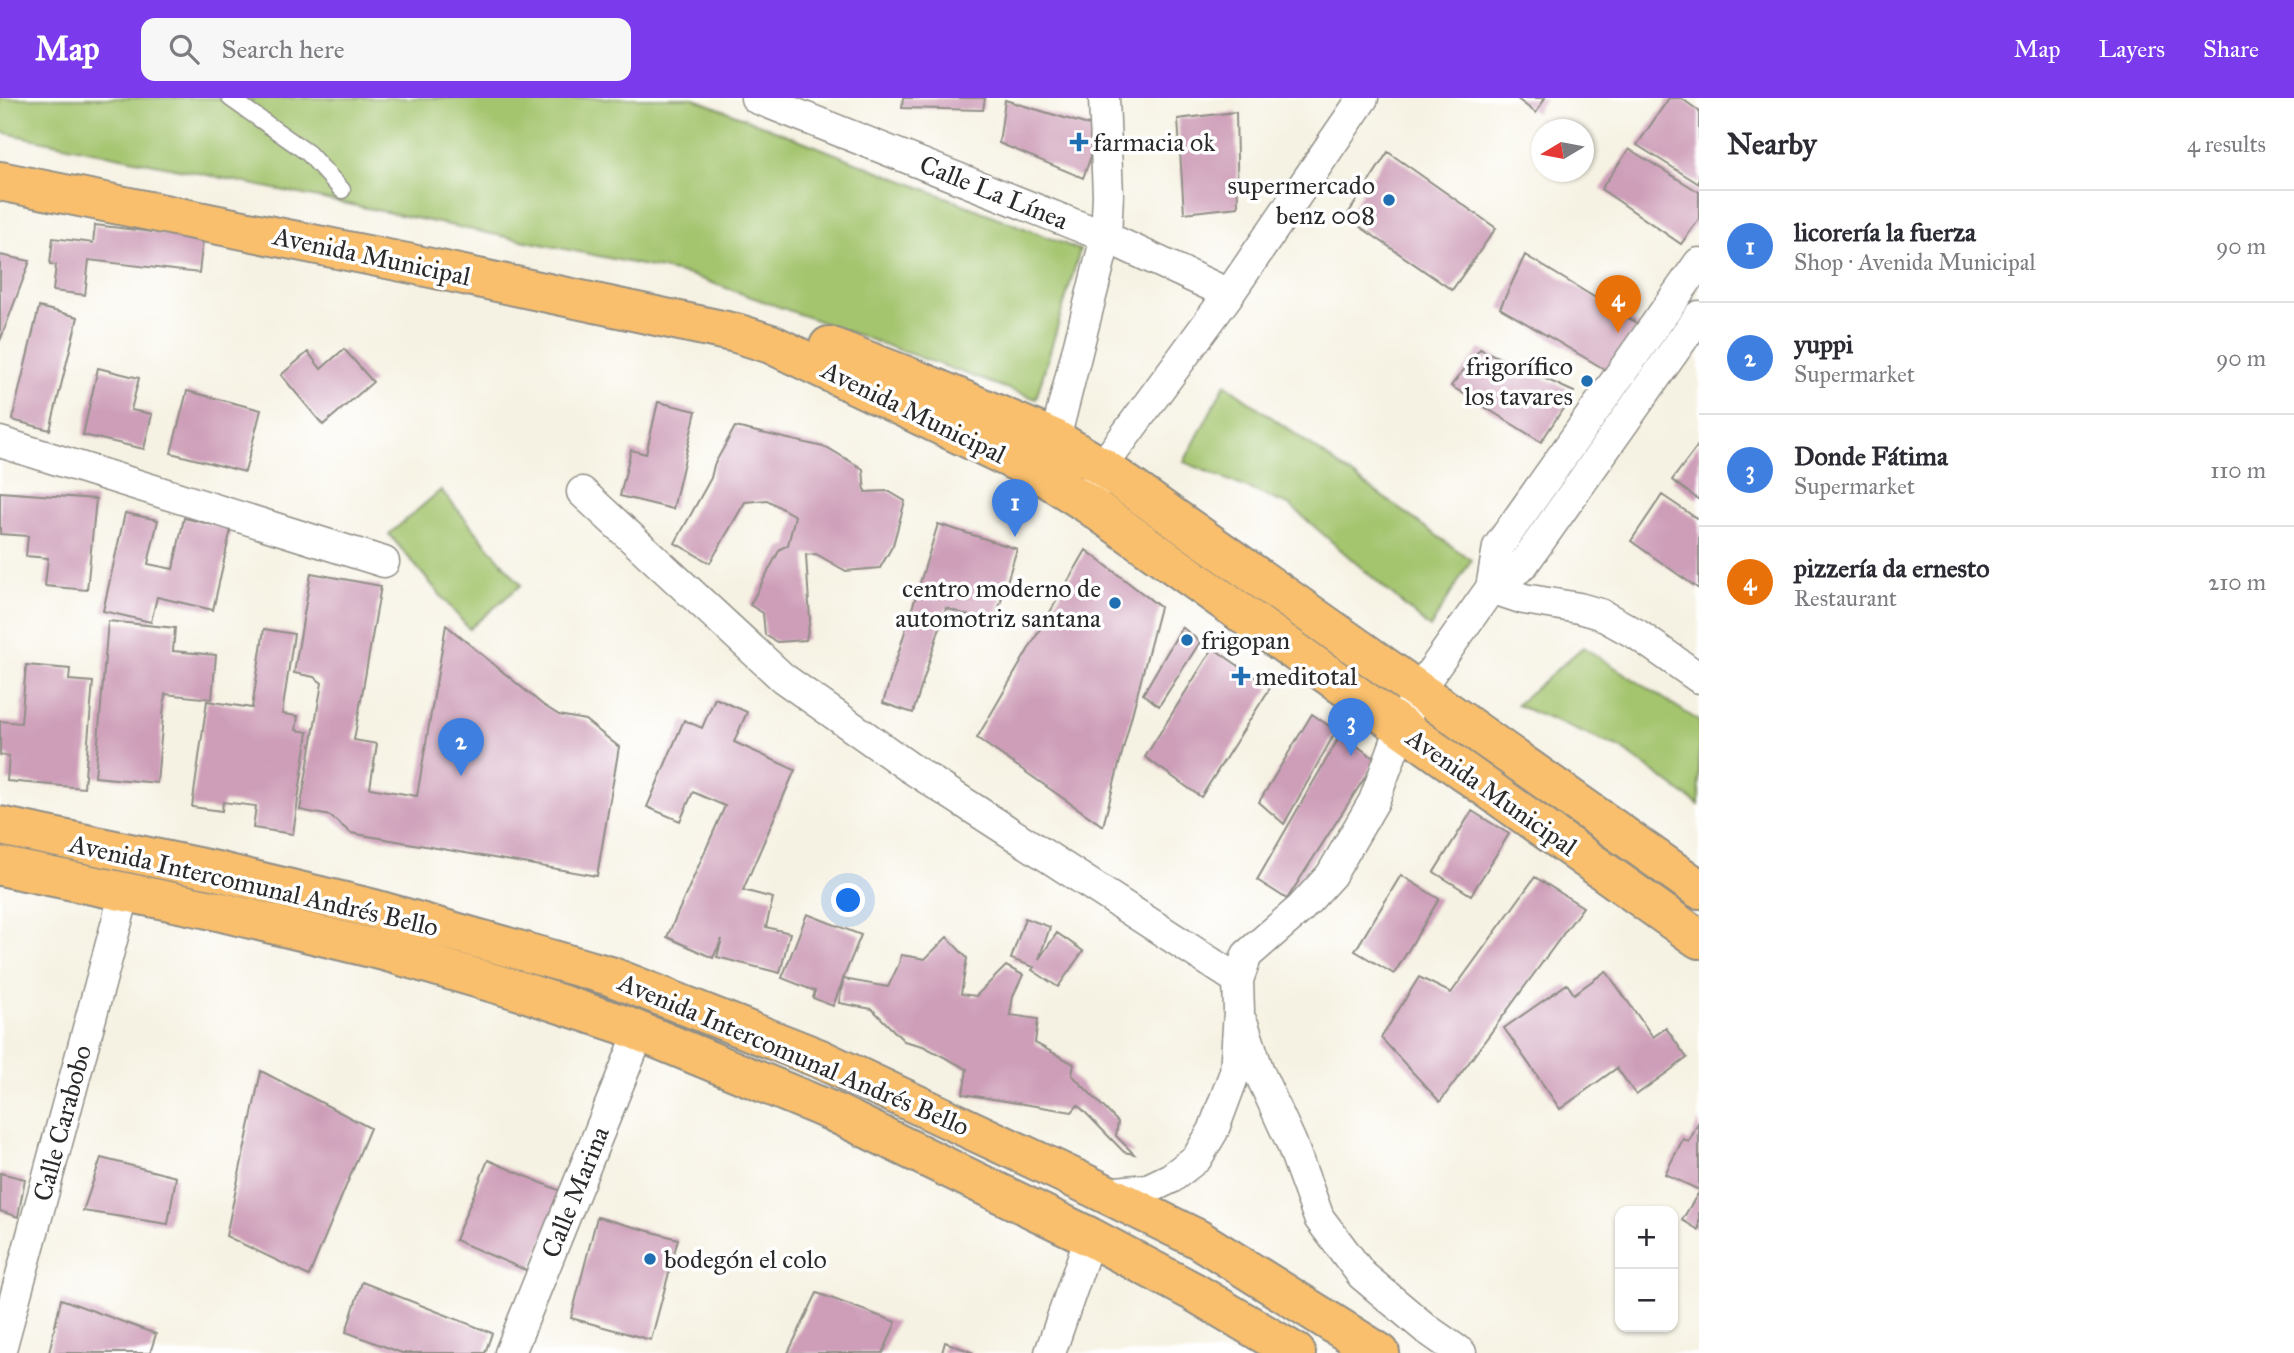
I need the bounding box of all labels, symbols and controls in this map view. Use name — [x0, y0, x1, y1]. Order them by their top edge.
search box — [141, 18, 631, 81]
text: Map — [35, 29, 99, 69]
icon: search — [165, 30, 203, 68]
text: Search here — [221, 33, 345, 65]
text: Map — [2014, 34, 2061, 64]
text: Layers — [2099, 34, 2165, 64]
text: Share — [2203, 34, 2259, 64]
north arrow — [1531, 119, 1594, 182]
place label: farmacia ok — [1093, 126, 1216, 158]
text: Nearby — [1727, 126, 1817, 162]
text: 4 results — [2187, 130, 2266, 158]
marker: farmacia ok — [1071, 134, 1087, 150]
street label: Calle La Línea — [915, 148, 1073, 236]
place label: supermercado benz 008 — [1228, 169, 1375, 231]
marker: supermercado benz 008 — [1381, 192, 1397, 208]
text: licorería la fuerza — [1794, 216, 1976, 248]
street label: Avenida Municipal — [269, 219, 474, 293]
text: 1 — [1745, 232, 1755, 260]
text: 90 m — [2216, 232, 2266, 260]
text: Shop · Avenida Municipal — [1794, 248, 2036, 276]
pin: 4 — [1595, 275, 1641, 333]
text: yuppi — [1794, 328, 1853, 360]
text: 2 — [1744, 344, 1756, 372]
text: 90 m — [2216, 344, 2266, 372]
place label: frigorífico los tavares — [1464, 350, 1573, 412]
street label: Avenida Municipal — [816, 353, 1011, 470]
text: Supermarket — [1794, 360, 1915, 388]
marker: frigorífico los tavares — [1579, 373, 1595, 389]
text: Donde Fátima — [1794, 440, 1948, 472]
text: 3 — [1745, 456, 1755, 484]
text: 110 m — [2210, 456, 2266, 484]
text: Supermarket — [1794, 472, 1915, 500]
pin: 1 — [992, 479, 1038, 537]
text: pizzería da ernesto — [1794, 552, 1990, 584]
text: 4 — [1744, 568, 1756, 596]
text: 210 m — [2208, 568, 2266, 596]
place label: centro moderno de automotriz santana — [895, 572, 1101, 634]
text: Restaurant — [1794, 584, 1897, 612]
marker: centro moderno de automotriz santana — [1107, 595, 1123, 611]
place label: frigopan — [1201, 624, 1290, 656]
marker: frigopan — [1179, 632, 1195, 648]
place label: meditotal — [1255, 660, 1357, 692]
marker: meditotal — [1233, 668, 1249, 684]
pin: 3 — [1328, 698, 1374, 756]
pin: 2 — [438, 718, 484, 776]
street label: Avenida Municipal — [1400, 721, 1583, 863]
street label: Avenida Intercomunal Andrés Bello — [65, 827, 442, 943]
your location — [831, 883, 865, 917]
street label: Avenida Intercomunal Andrés Bello — [613, 965, 974, 1143]
street label: Calle Carabobo — [26, 1041, 98, 1205]
street label: Calle Marina — [534, 1122, 616, 1262]
map controls — [1615, 1206, 1678, 1332]
button: + — [1615, 1206, 1678, 1269]
place label: bodegón el colo — [664, 1243, 827, 1275]
marker: bodegón el colo — [642, 1251, 658, 1267]
button: − — [1615, 1269, 1678, 1332]

